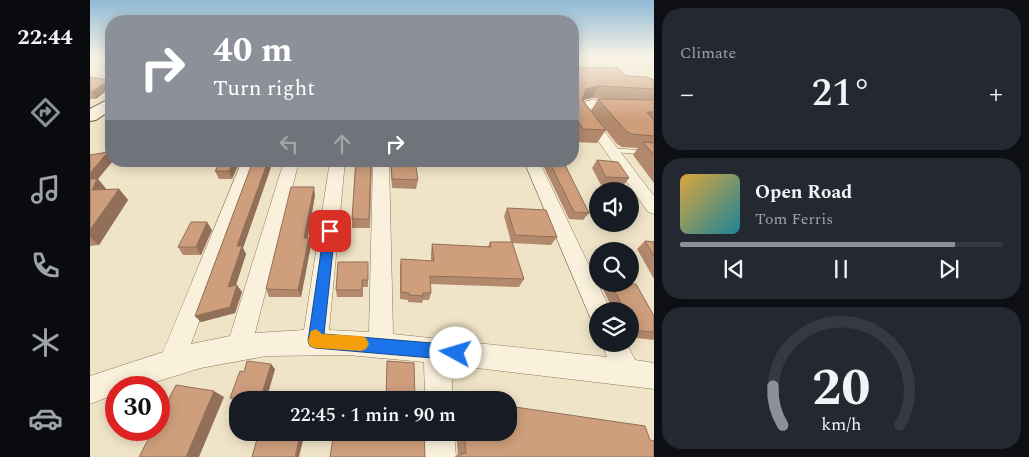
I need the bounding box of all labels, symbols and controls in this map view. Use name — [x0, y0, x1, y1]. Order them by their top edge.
text: 22:44 — [17, 21, 73, 54]
text: 40 m — [213, 24, 293, 77]
icon: right — [130, 35, 195, 100]
text: Climate — [680, 41, 736, 65]
text: 21° — [812, 65, 871, 123]
text: Turn right — [213, 72, 315, 105]
text: − — [680, 73, 694, 116]
text: + — [989, 73, 1003, 116]
icon: directions — [28, 95, 63, 130]
icon: left — [275, 130, 303, 158]
icon: ahead — [328, 130, 356, 158]
icon: right — [381, 130, 409, 158]
icon: music — [28, 172, 63, 207]
text: Open Road — [755, 178, 852, 207]
map controls — [589, 182, 639, 352]
button: sound — [589, 182, 639, 232]
text: Tom Ferris — [755, 207, 833, 231]
pin — [309, 210, 351, 252]
icon: arrive — [316, 217, 344, 245]
button: search — [589, 242, 639, 292]
icon: phone — [28, 248, 63, 283]
icon: previous — [720, 255, 748, 283]
icon: pause — [827, 255, 855, 283]
icon: next — [935, 255, 963, 283]
button: layers — [589, 302, 639, 352]
icon: climate — [28, 325, 63, 360]
position arrow — [429, 326, 481, 378]
text: 20 — [812, 349, 871, 428]
speed limit sign: 30 — [105, 376, 170, 441]
icon: car — [28, 401, 63, 436]
text: 22:45 · 1 min · 90 m — [290, 401, 456, 430]
text: km/h — [821, 411, 862, 438]

